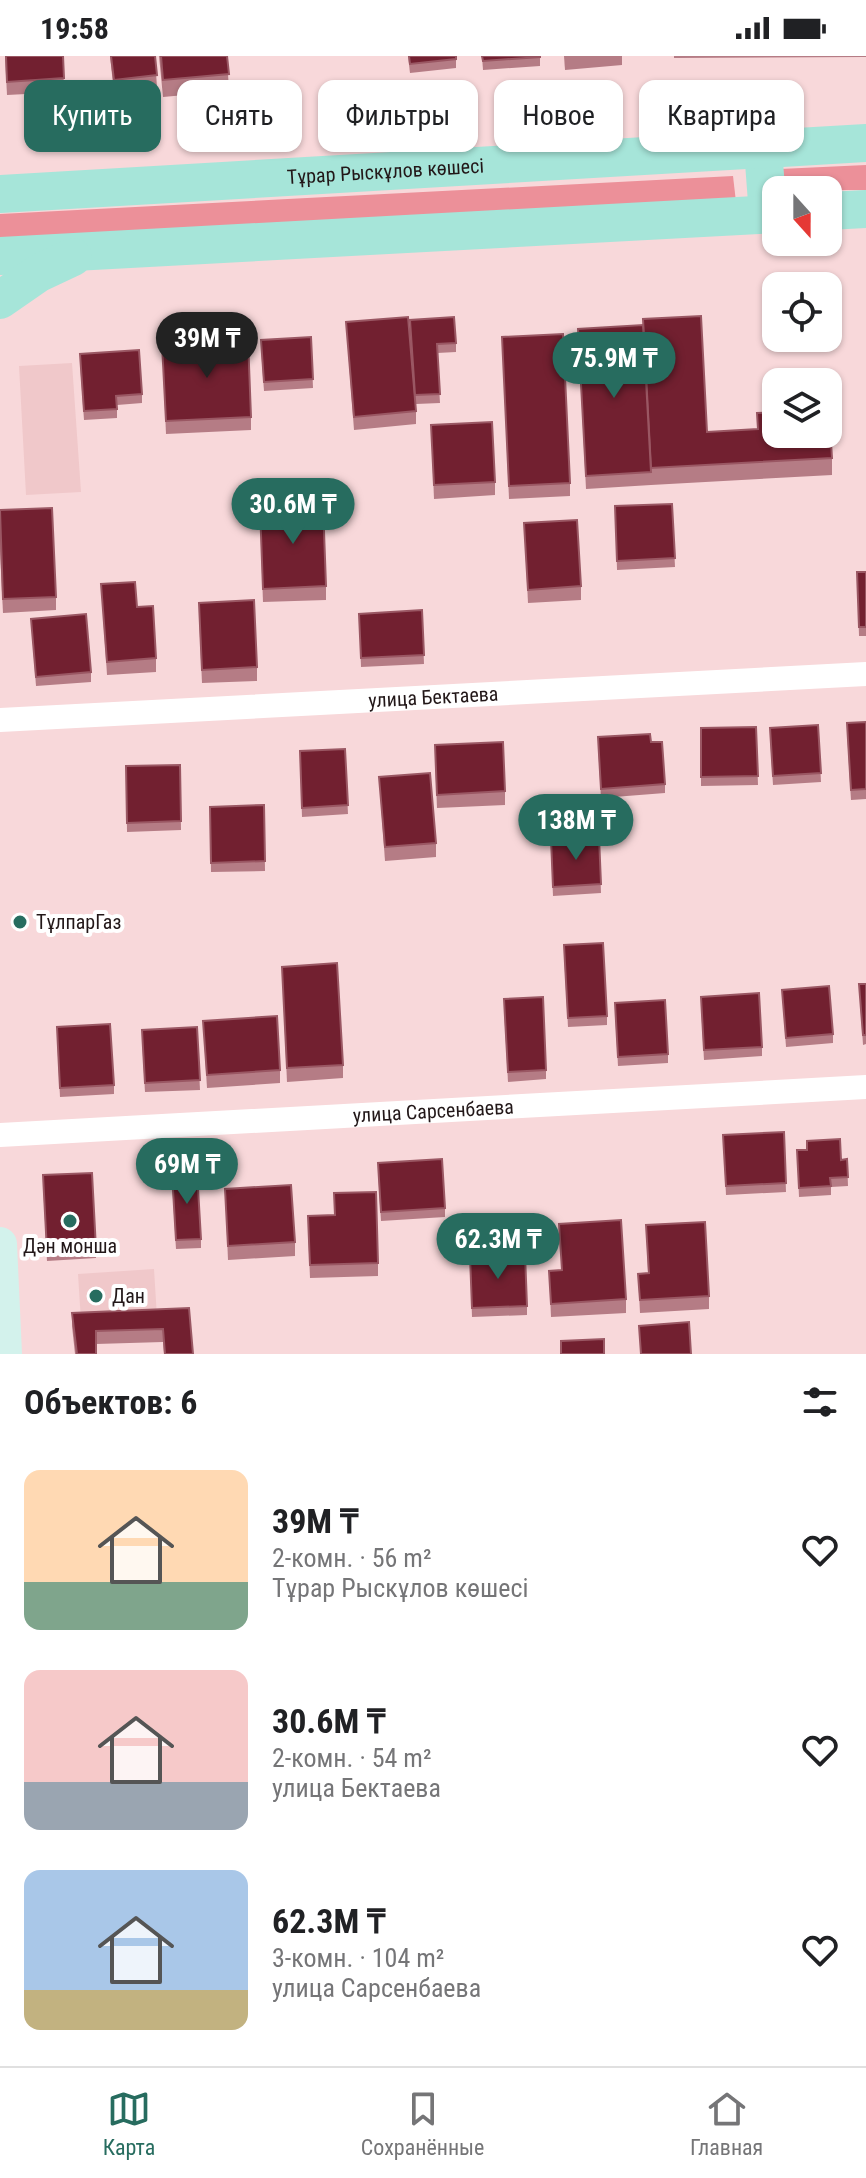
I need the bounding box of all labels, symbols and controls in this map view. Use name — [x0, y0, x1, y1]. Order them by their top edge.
text: 19:58 — [40, 11, 109, 46]
chip: Купить — [24, 80, 161, 152]
chip: Снять — [177, 80, 302, 152]
chip: Фильтры — [318, 80, 478, 152]
chip: Новое — [494, 80, 623, 152]
chip: Квартира — [639, 80, 804, 152]
street label: Тұрар Рыскұлов көшесі — [286, 154, 485, 189]
north arrow — [762, 176, 842, 256]
map controls — [762, 176, 842, 448]
button: locate — [762, 272, 842, 352]
pin: 39M ₸ — [151, 312, 263, 380]
text: 39M ₸ — [174, 323, 240, 353]
pin: 75.9M ₸ — [540, 332, 688, 400]
text: 75.9M ₸ — [571, 343, 657, 373]
button: layers — [762, 368, 842, 448]
pin: 30.6M ₸ — [219, 478, 367, 546]
text: 30.6M ₸ — [250, 489, 336, 519]
street label: улица Бектаева — [368, 682, 499, 712]
pin: 138M ₸ — [511, 794, 641, 862]
text: 138M ₸ — [536, 805, 616, 835]
place label: ТұлпарГаз — [36, 910, 121, 934]
marker: ТұлпарГаз — [11, 913, 29, 931]
street label: улица Сарсенбаева — [352, 1095, 514, 1127]
pin: 69M ₸ — [131, 1138, 243, 1206]
text: 69M ₸ — [154, 1149, 220, 1179]
marker: Дән монша — [61, 1212, 79, 1230]
pin: 62.3M ₸ — [424, 1213, 572, 1281]
text: 62.3M ₸ — [455, 1224, 541, 1254]
place label: Дән монша — [23, 1234, 117, 1258]
place label: Дан — [112, 1284, 145, 1308]
marker: Дан — [87, 1287, 105, 1305]
icon: filters — [798, 1380, 842, 1424]
text: Объектов: 6 — [24, 1382, 198, 1422]
text: 39M ₸ — [272, 1501, 359, 1541]
icon: home — [88, 1502, 184, 1598]
icon: heart — [798, 1528, 842, 1572]
text: 2-комн. · 56 m² — [272, 1543, 432, 1573]
text: Тұрар Рыскұлов көшесі — [272, 1573, 528, 1603]
text: 30.6M ₸ — [272, 1701, 386, 1741]
icon: home — [88, 1702, 184, 1798]
icon: heart — [798, 1728, 842, 1772]
text: 2-комн. · 54 m² — [272, 1743, 432, 1773]
text: улица Бектаева — [272, 1773, 441, 1803]
text: 62.3M ₸ — [272, 1901, 386, 1941]
icon: home — [88, 1902, 184, 1998]
icon: heart — [798, 1928, 842, 1972]
text: 3-комн. · 104 m² — [272, 1943, 444, 1973]
text: улица Сарсенбаева — [272, 1973, 481, 2003]
tab: Карта — [103, 2087, 155, 2160]
tab: Сохранённые — [361, 2087, 484, 2160]
tab: Главная — [690, 2087, 763, 2160]

